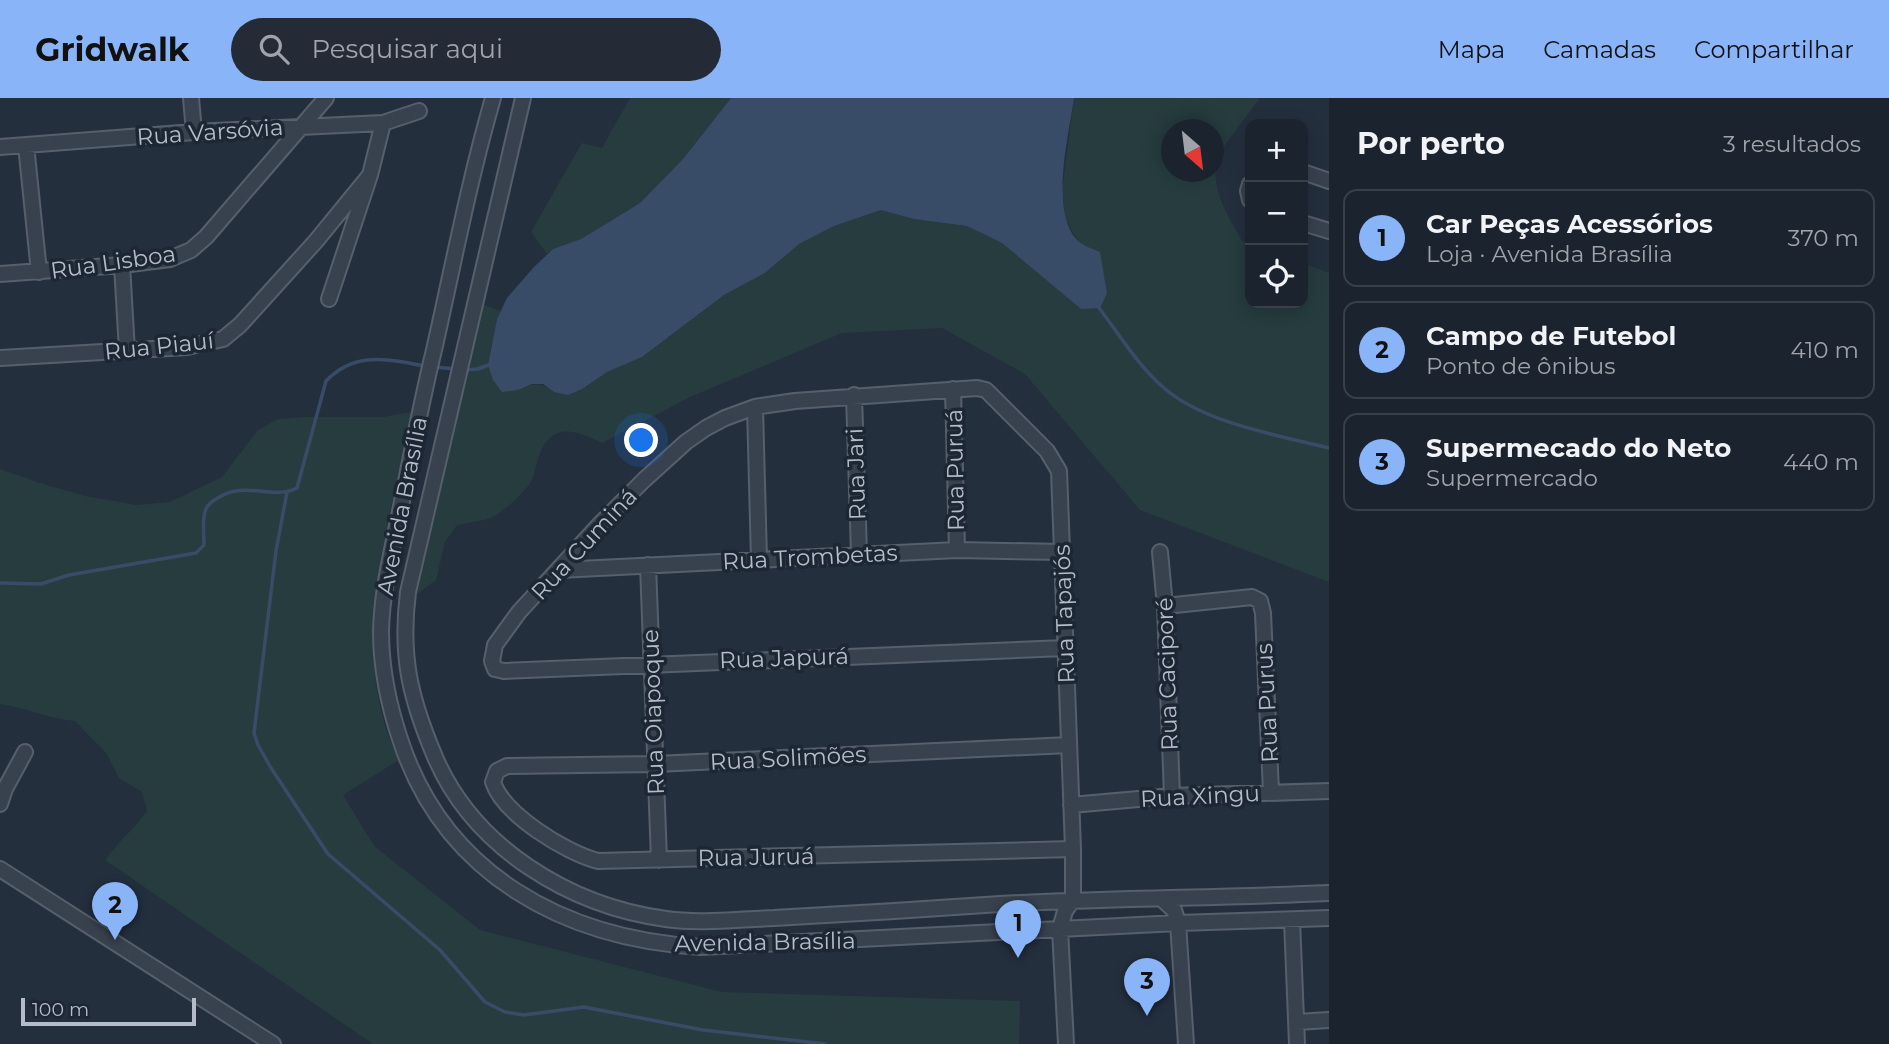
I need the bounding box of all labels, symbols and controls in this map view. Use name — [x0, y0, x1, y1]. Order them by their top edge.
search box — [231, 18, 721, 81]
text: Gridwalk — [35, 29, 189, 69]
icon: search — [255, 30, 293, 68]
text: Pesquisar aqui — [311, 33, 503, 65]
text: Mapa — [1438, 35, 1505, 64]
text: Camadas — [1543, 35, 1656, 64]
text: Compartilhar — [1694, 35, 1854, 64]
street label: Rua Varsóvia — [136, 113, 284, 151]
north arrow — [1161, 119, 1224, 182]
map controls — [1245, 119, 1308, 308]
button: + — [1245, 119, 1308, 182]
text: Por perto — [1357, 125, 1505, 162]
text: 3 resultados — [1723, 130, 1861, 158]
button: − — [1245, 182, 1308, 245]
text: Car Peças Acessórios — [1426, 208, 1713, 240]
text: 1 — [1377, 224, 1387, 252]
text: 370 m — [1788, 224, 1859, 252]
street label: Rua Lisboa — [49, 239, 177, 285]
text: Loja · Avenida Brasília — [1426, 240, 1673, 268]
button: locate — [1245, 245, 1308, 308]
text: Campo de Futebol — [1426, 320, 1676, 352]
street label: Rua Piauí — [103, 326, 216, 366]
text: 2 — [1375, 336, 1389, 364]
text: 410 m — [1790, 336, 1859, 364]
text: Ponto de ônibus — [1426, 352, 1615, 380]
street label: Rua Puruá — [940, 409, 970, 531]
street label: Avenida Brasília — [371, 414, 433, 598]
your location — [624, 423, 658, 457]
street label: Rua Jari — [840, 428, 872, 520]
text: Supermecado do Neto — [1426, 432, 1731, 464]
text: 3 — [1375, 448, 1389, 476]
text: 440 m — [1783, 448, 1859, 476]
text: Supermercado — [1426, 464, 1598, 492]
street label: Rua Cuminá — [525, 482, 643, 606]
street label: Rua Trombetas — [722, 538, 898, 576]
street label: Rua Tapajós — [1048, 544, 1080, 684]
street label: Rua Caciporé — [1150, 597, 1184, 751]
street label: Rua Oiapoque — [636, 629, 670, 795]
street label: Rua Japurá — [719, 642, 849, 674]
street label: Rua Purus — [1250, 643, 1284, 763]
street label: Rua Solimões — [709, 740, 867, 776]
street label: Rua Xingu — [1139, 779, 1261, 813]
street label: Rua Juruá — [697, 842, 815, 872]
pin: 2 — [92, 882, 138, 940]
pin: 1 — [995, 900, 1041, 958]
street label: Avenida Brasília — [674, 926, 856, 958]
pin: 3 — [1124, 958, 1170, 1016]
scale bar — [21, 995, 196, 1027]
text: 100 m — [32, 998, 89, 1021]

